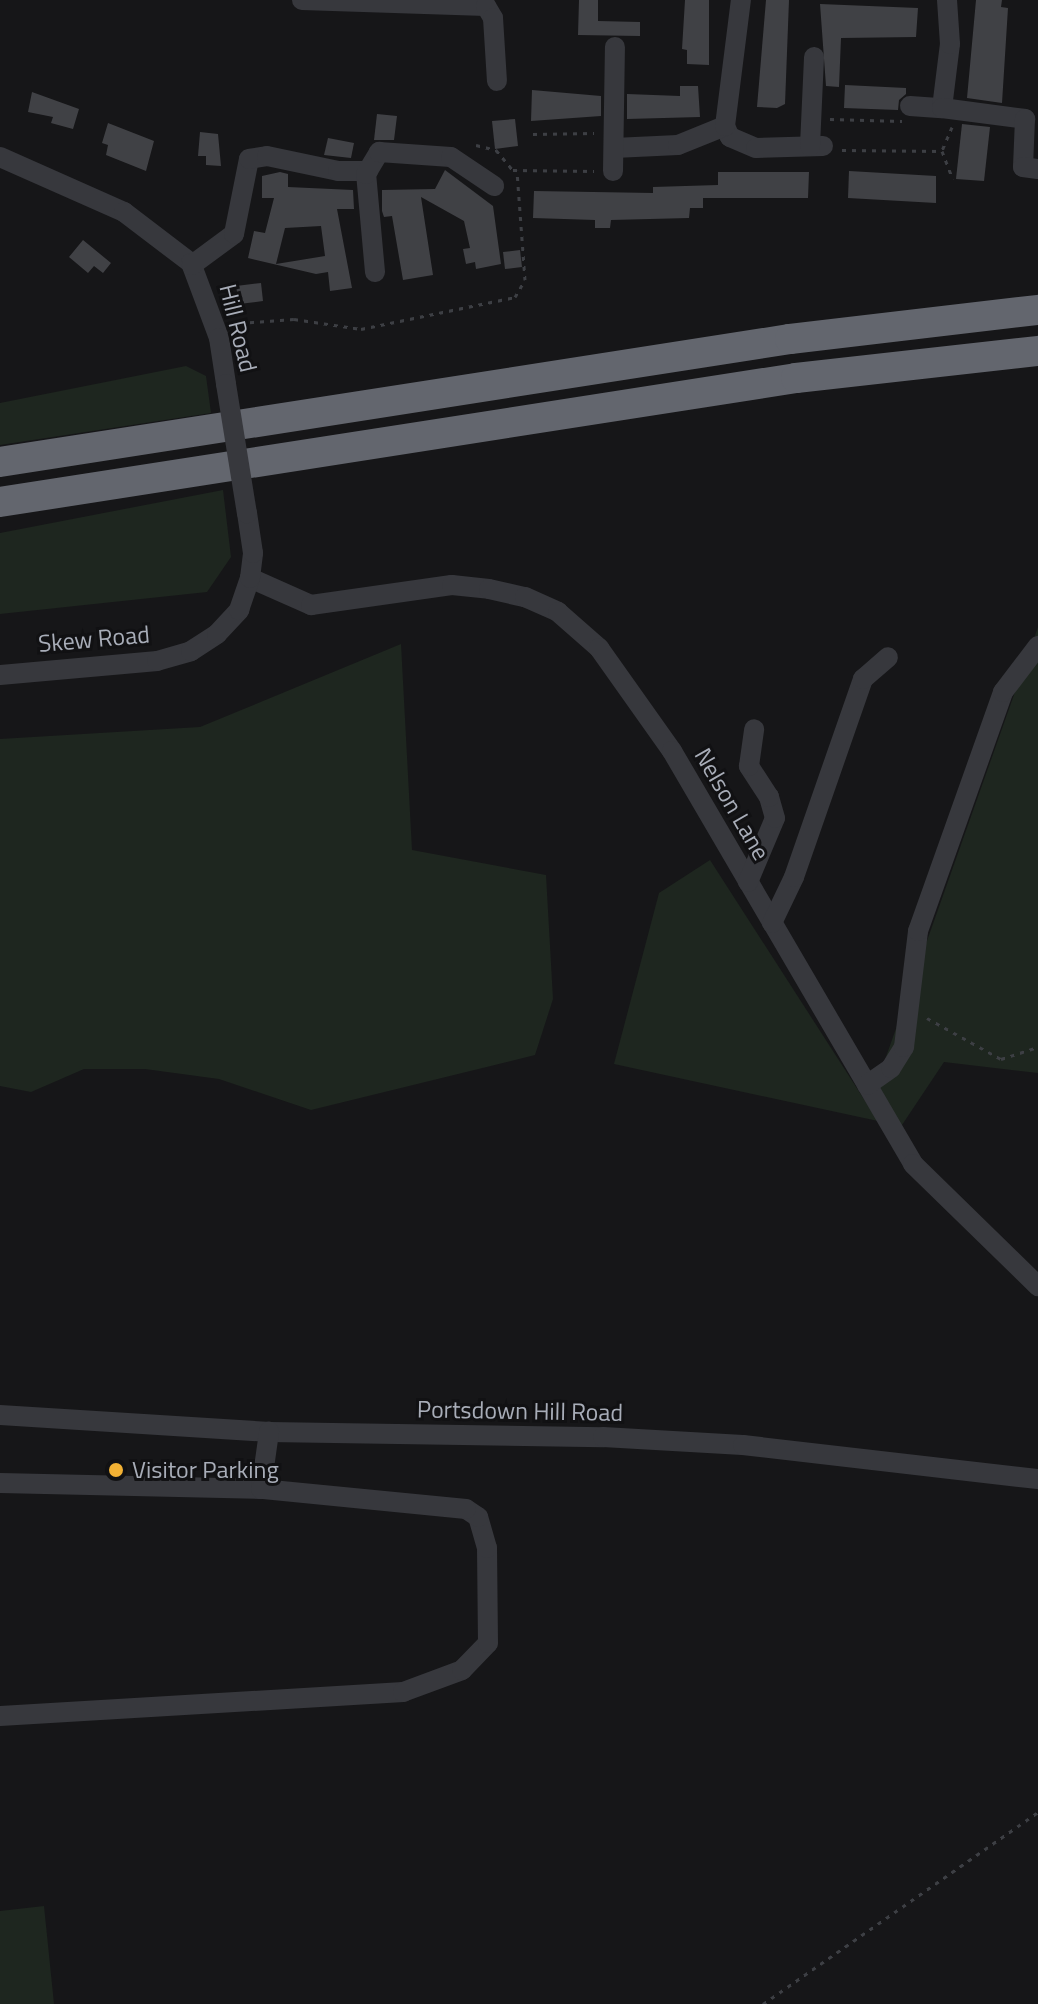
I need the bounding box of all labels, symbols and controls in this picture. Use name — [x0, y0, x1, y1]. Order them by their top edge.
street label: Hill Road — [213, 281, 263, 375]
street label: Skew Road — [37, 620, 151, 658]
street label: Nelson Lane — [688, 743, 776, 865]
street label: Portsdown Hill Road — [417, 1395, 623, 1427]
place label: Visitor Parking — [132, 1456, 279, 1484]
marker: Visitor Parking — [107, 1461, 125, 1479]

